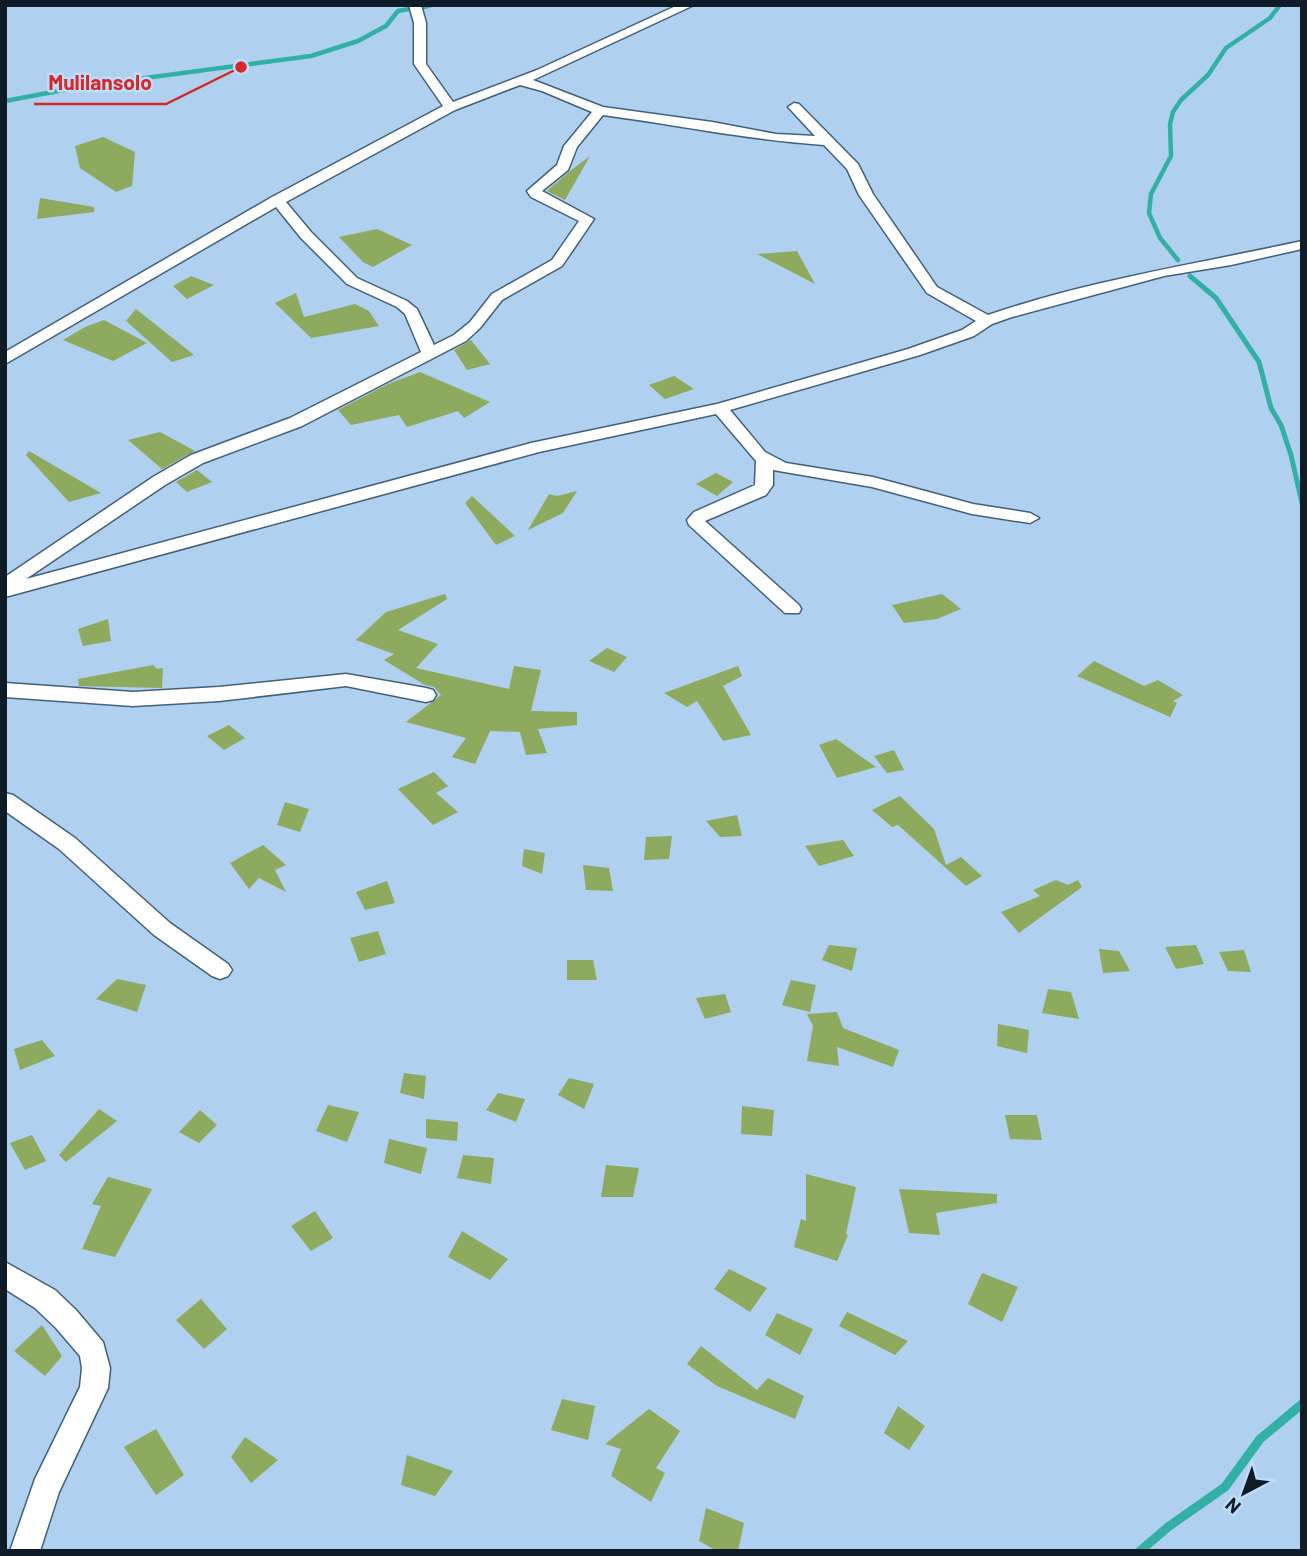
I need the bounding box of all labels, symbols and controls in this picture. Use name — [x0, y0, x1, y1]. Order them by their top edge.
callout: Mulilansolo — [34, 62, 166, 104]
text: Mulilansolo — [48, 69, 152, 94]
north arrow — [1209, 1458, 1279, 1528]
text: N — [1220, 1493, 1245, 1519]

